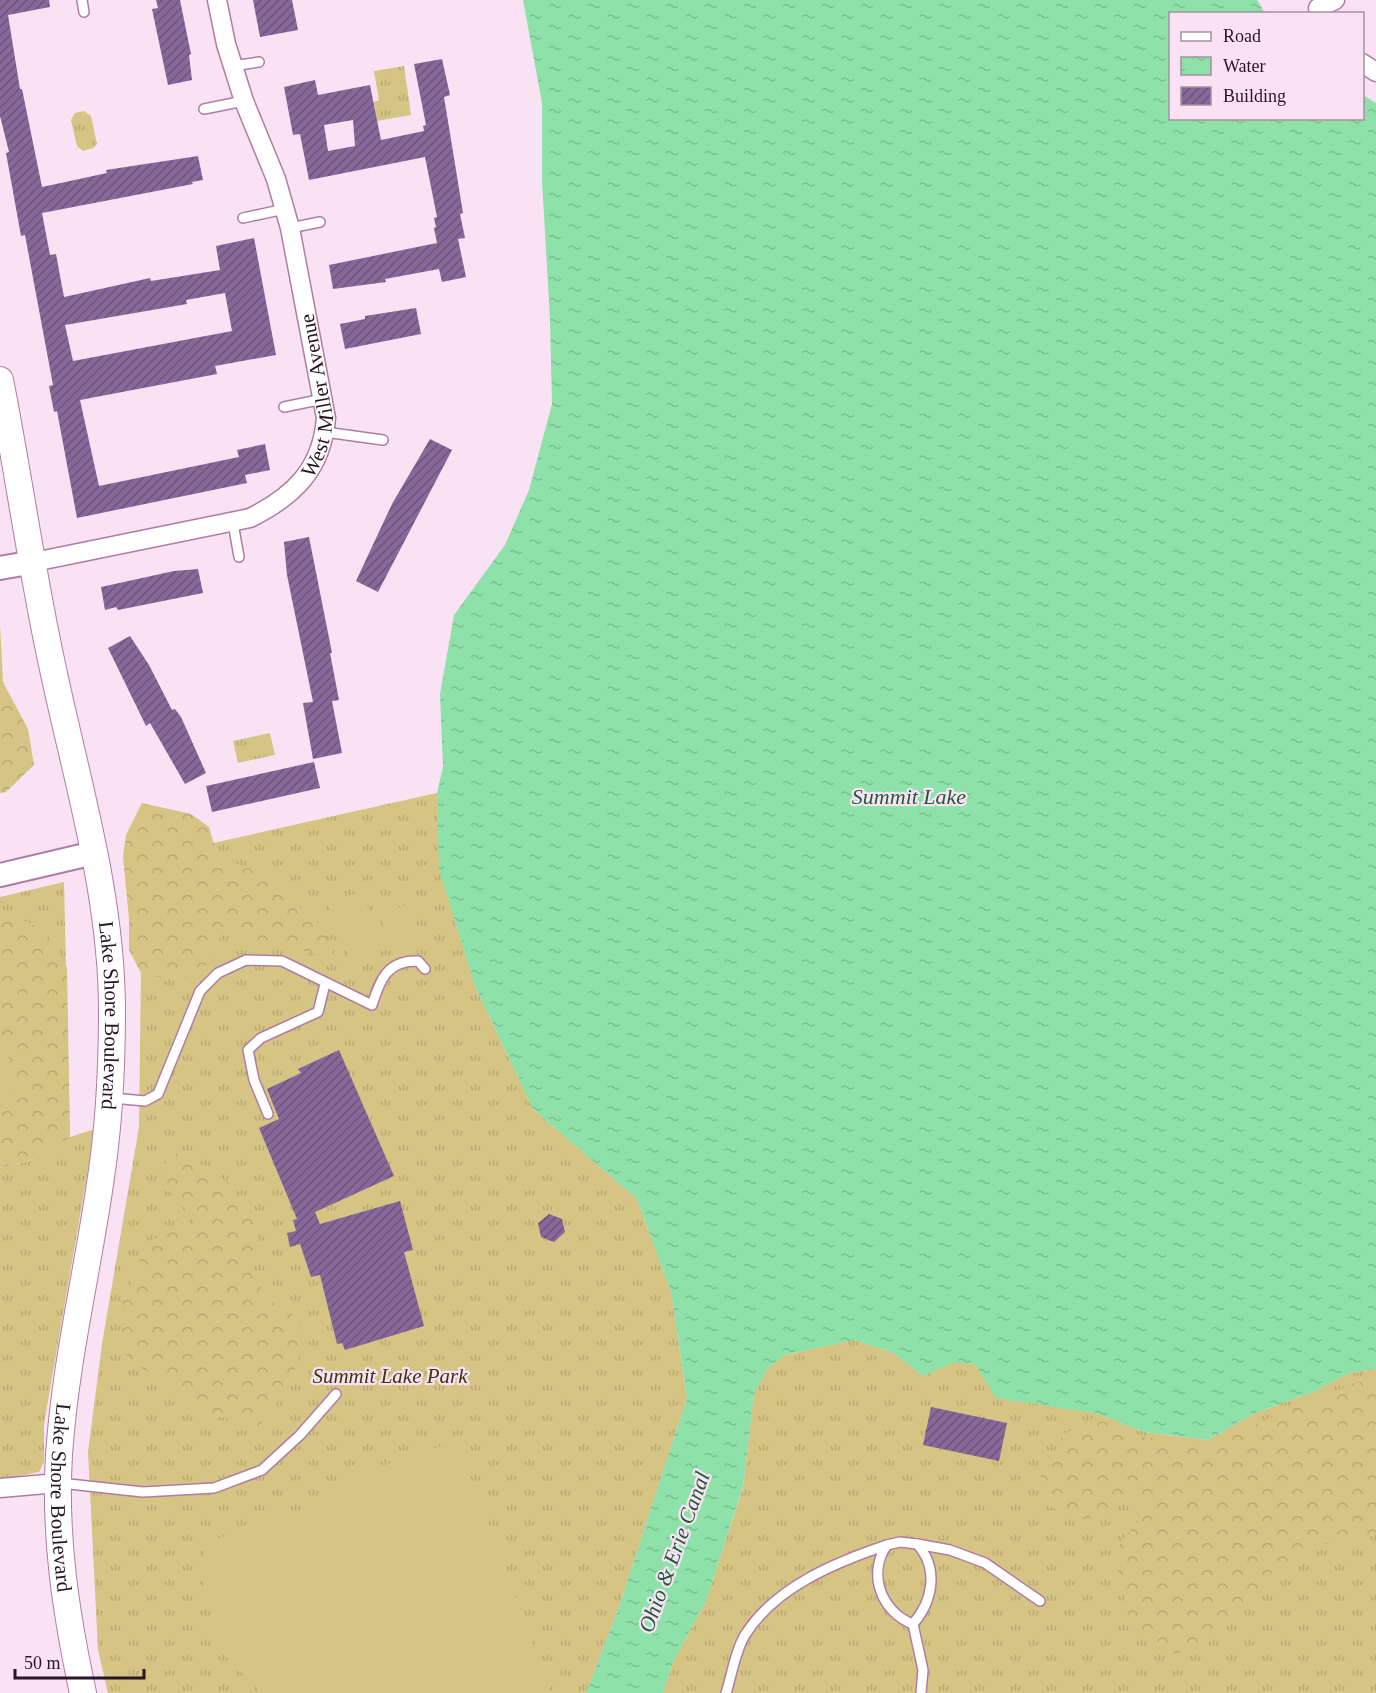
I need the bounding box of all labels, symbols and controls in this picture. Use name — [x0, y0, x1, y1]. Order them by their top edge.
legend — [1169, 12, 1364, 120]
text: Road — [1223, 26, 1261, 46]
text: Water — [1223, 56, 1266, 76]
text: Building — [1223, 86, 1286, 106]
street label: West Miller Avenue — [295, 312, 339, 482]
water label: Summit Lake — [852, 784, 966, 809]
street label: Lake Shore Boulevard — [94, 920, 124, 1111]
park label: Summit Lake Park — [312, 1364, 468, 1388]
street label: Lake Shore Boulevard — [46, 1402, 77, 1594]
water label: Ohio & Erie Canal — [633, 1468, 715, 1636]
scale bar — [15, 1642, 144, 1680]
text: 50 m — [24, 1653, 61, 1673]

